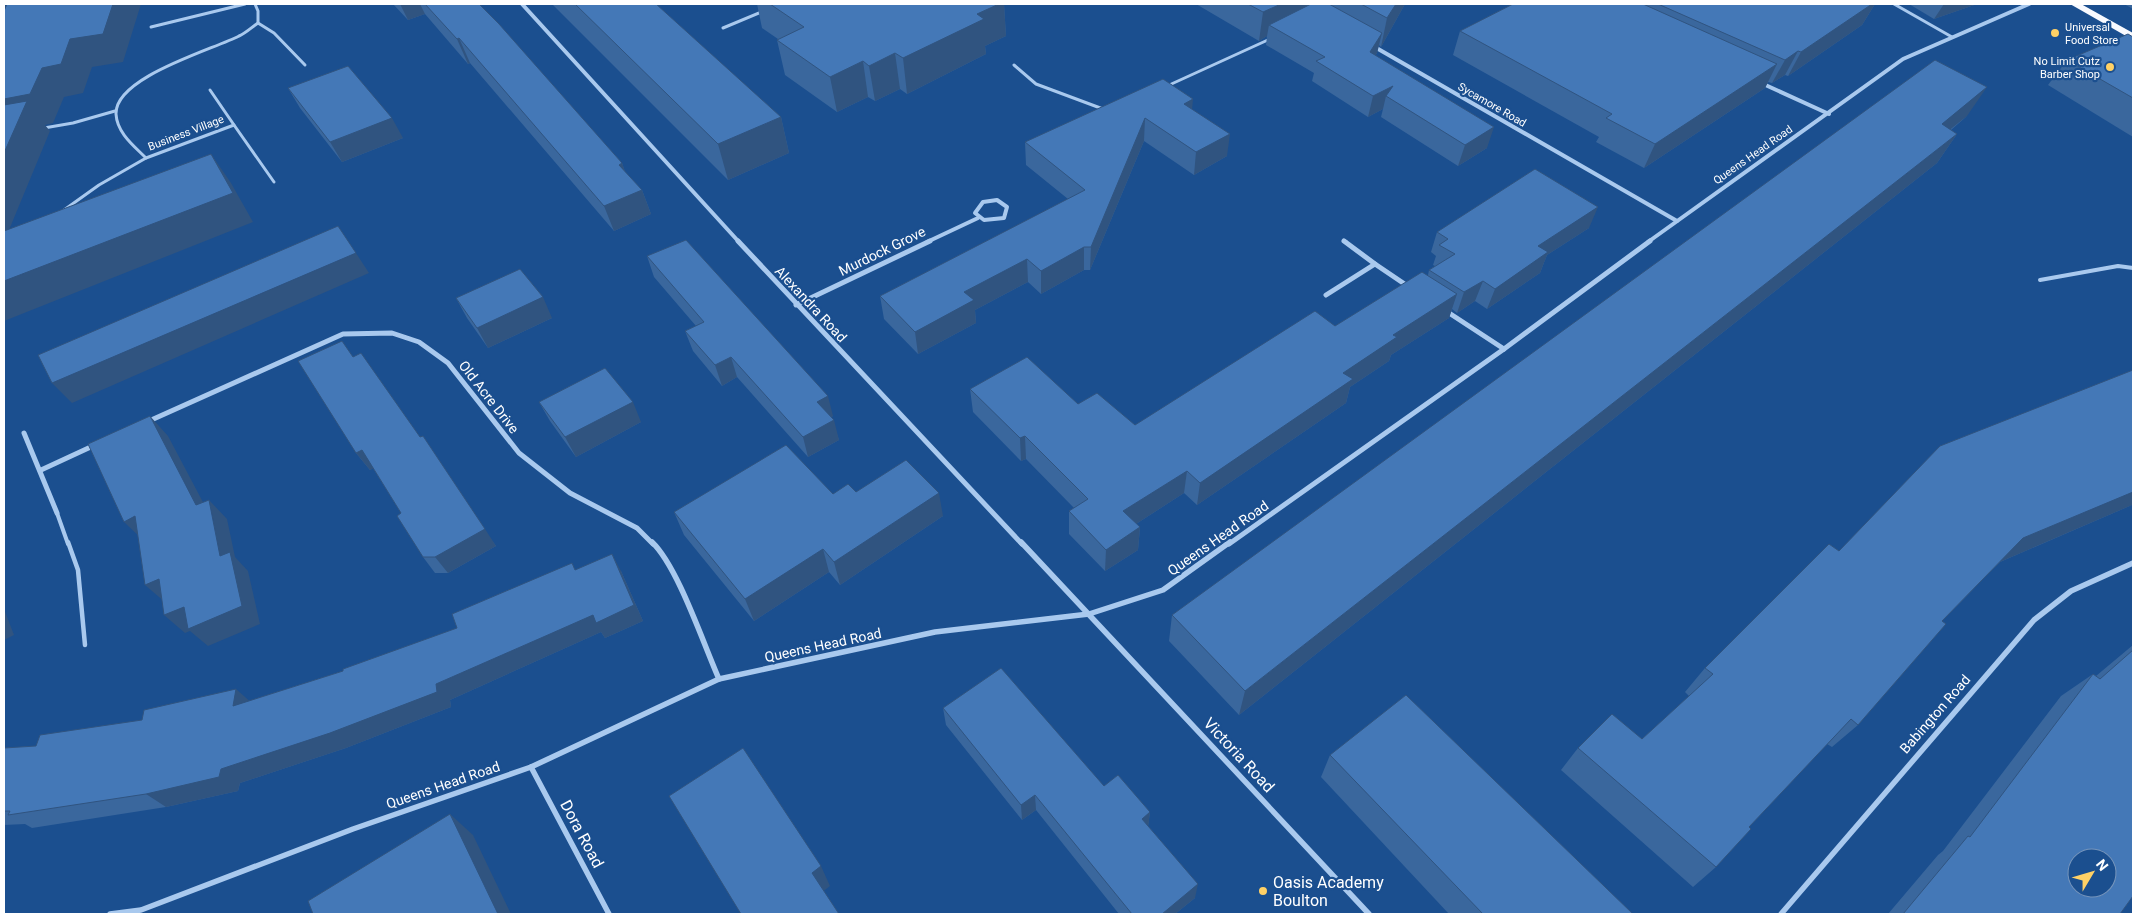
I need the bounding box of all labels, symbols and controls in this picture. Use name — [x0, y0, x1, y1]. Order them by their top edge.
place label: Universal Food Store — [2065, 21, 2118, 47]
marker: Universal Food Store — [2049, 27, 2061, 39]
place label: No Limit Cutz Barber Shop — [2034, 55, 2101, 81]
marker: No Limit Cutz Barber Shop — [2104, 61, 2116, 73]
street label: Sycamore Road — [1456, 80, 1528, 130]
street label: Business Village — [146, 112, 226, 153]
street label: Queens Head Road — [1711, 123, 1795, 187]
street label: Murdock Grove — [836, 223, 928, 279]
street label: Alexandra Road — [772, 263, 850, 345]
street label: Old Acre Drive — [456, 357, 522, 437]
street label: Queens Head Road — [1165, 497, 1271, 579]
street label: Queens Head Road — [763, 625, 883, 665]
street label: Babington Road — [1897, 671, 1973, 757]
street label: Victoria Road — [1200, 714, 1278, 796]
street label: Queens Head Road — [384, 758, 502, 812]
street label: Dora Road — [556, 797, 608, 871]
north arrow — [2067, 848, 2117, 898]
text: N — [2093, 856, 2112, 874]
place label: Oasis Academy Boulton — [1273, 873, 1384, 910]
marker: Oasis Academy Boulton — [1257, 885, 1269, 897]

